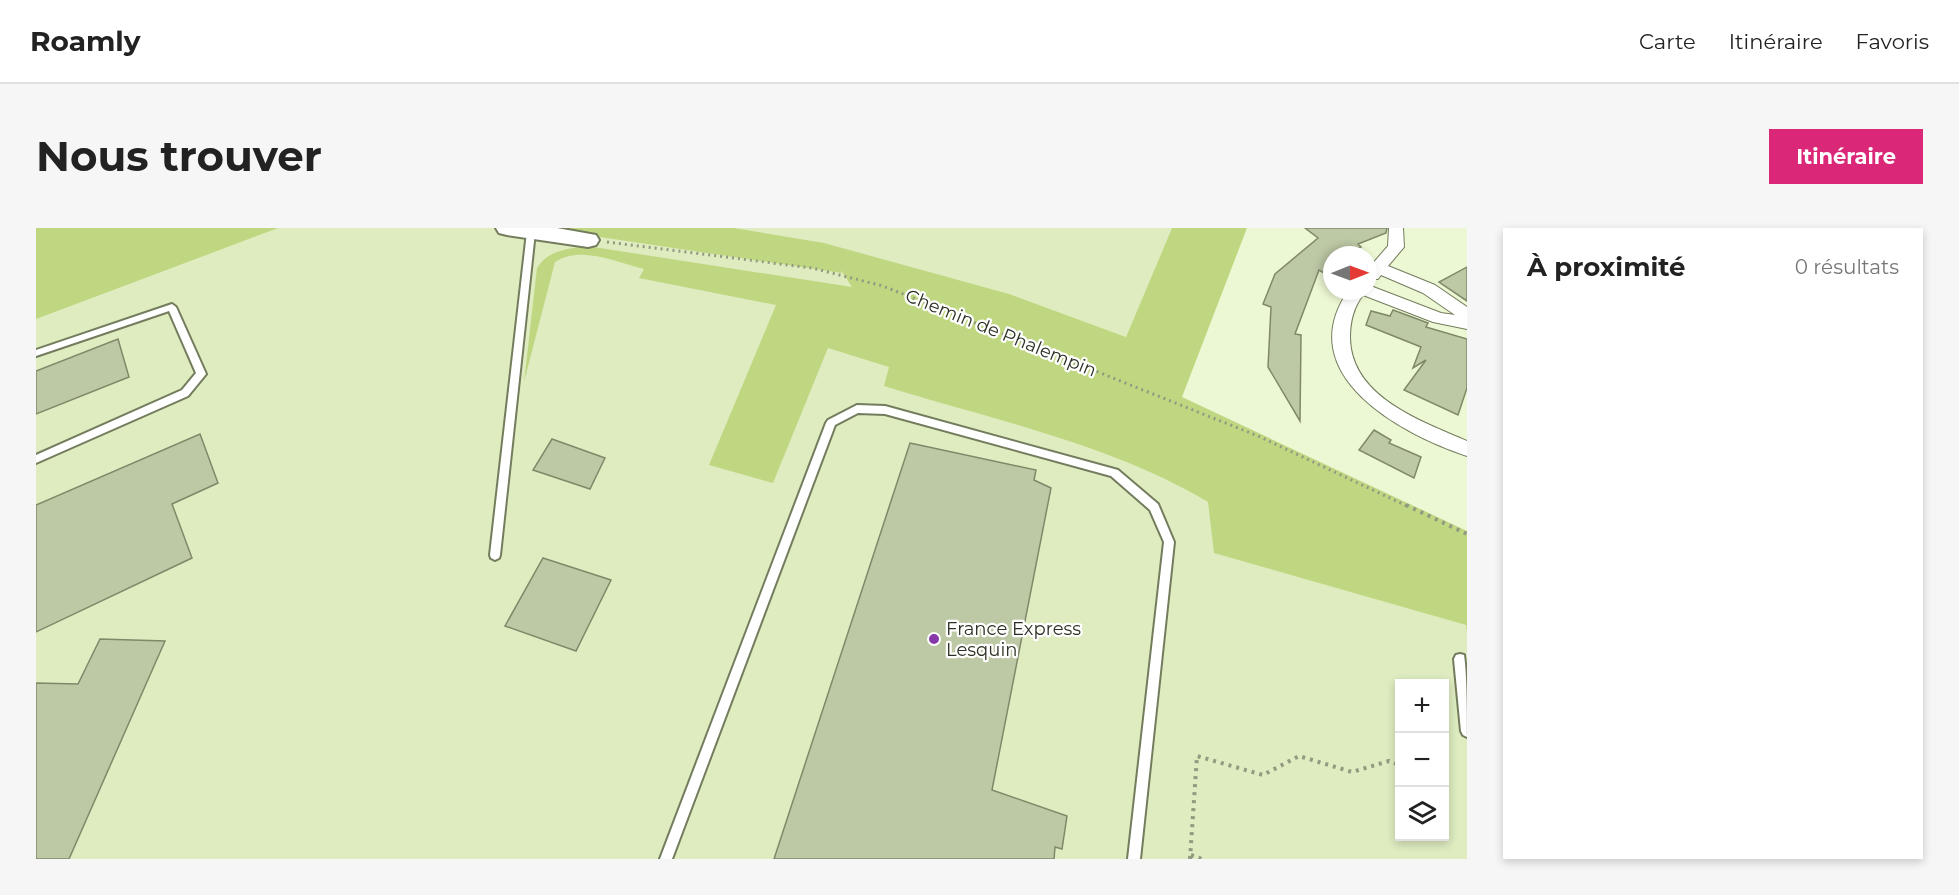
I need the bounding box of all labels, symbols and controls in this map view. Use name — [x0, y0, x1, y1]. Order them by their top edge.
text: Roamly — [30, 24, 140, 58]
text: Carte — [1639, 29, 1696, 54]
text: Itinéraire — [1729, 29, 1823, 54]
text: Favoris — [1856, 29, 1929, 54]
button: Itinéraire — [1769, 129, 1923, 184]
text: Nous trouver — [36, 130, 322, 182]
north arrow — [1323, 246, 1377, 300]
text: À proximité — [1527, 251, 1686, 283]
text: 0 résultats — [1795, 255, 1899, 279]
street label: Chemin de Phalempin — [902, 285, 1100, 381]
place label: France Express Lesquin — [946, 618, 1081, 661]
marker: France Express Lesquin — [927, 632, 941, 646]
map controls — [1395, 679, 1449, 841]
button: + — [1395, 679, 1449, 733]
button: − — [1395, 733, 1449, 787]
button: layers — [1395, 787, 1449, 841]

